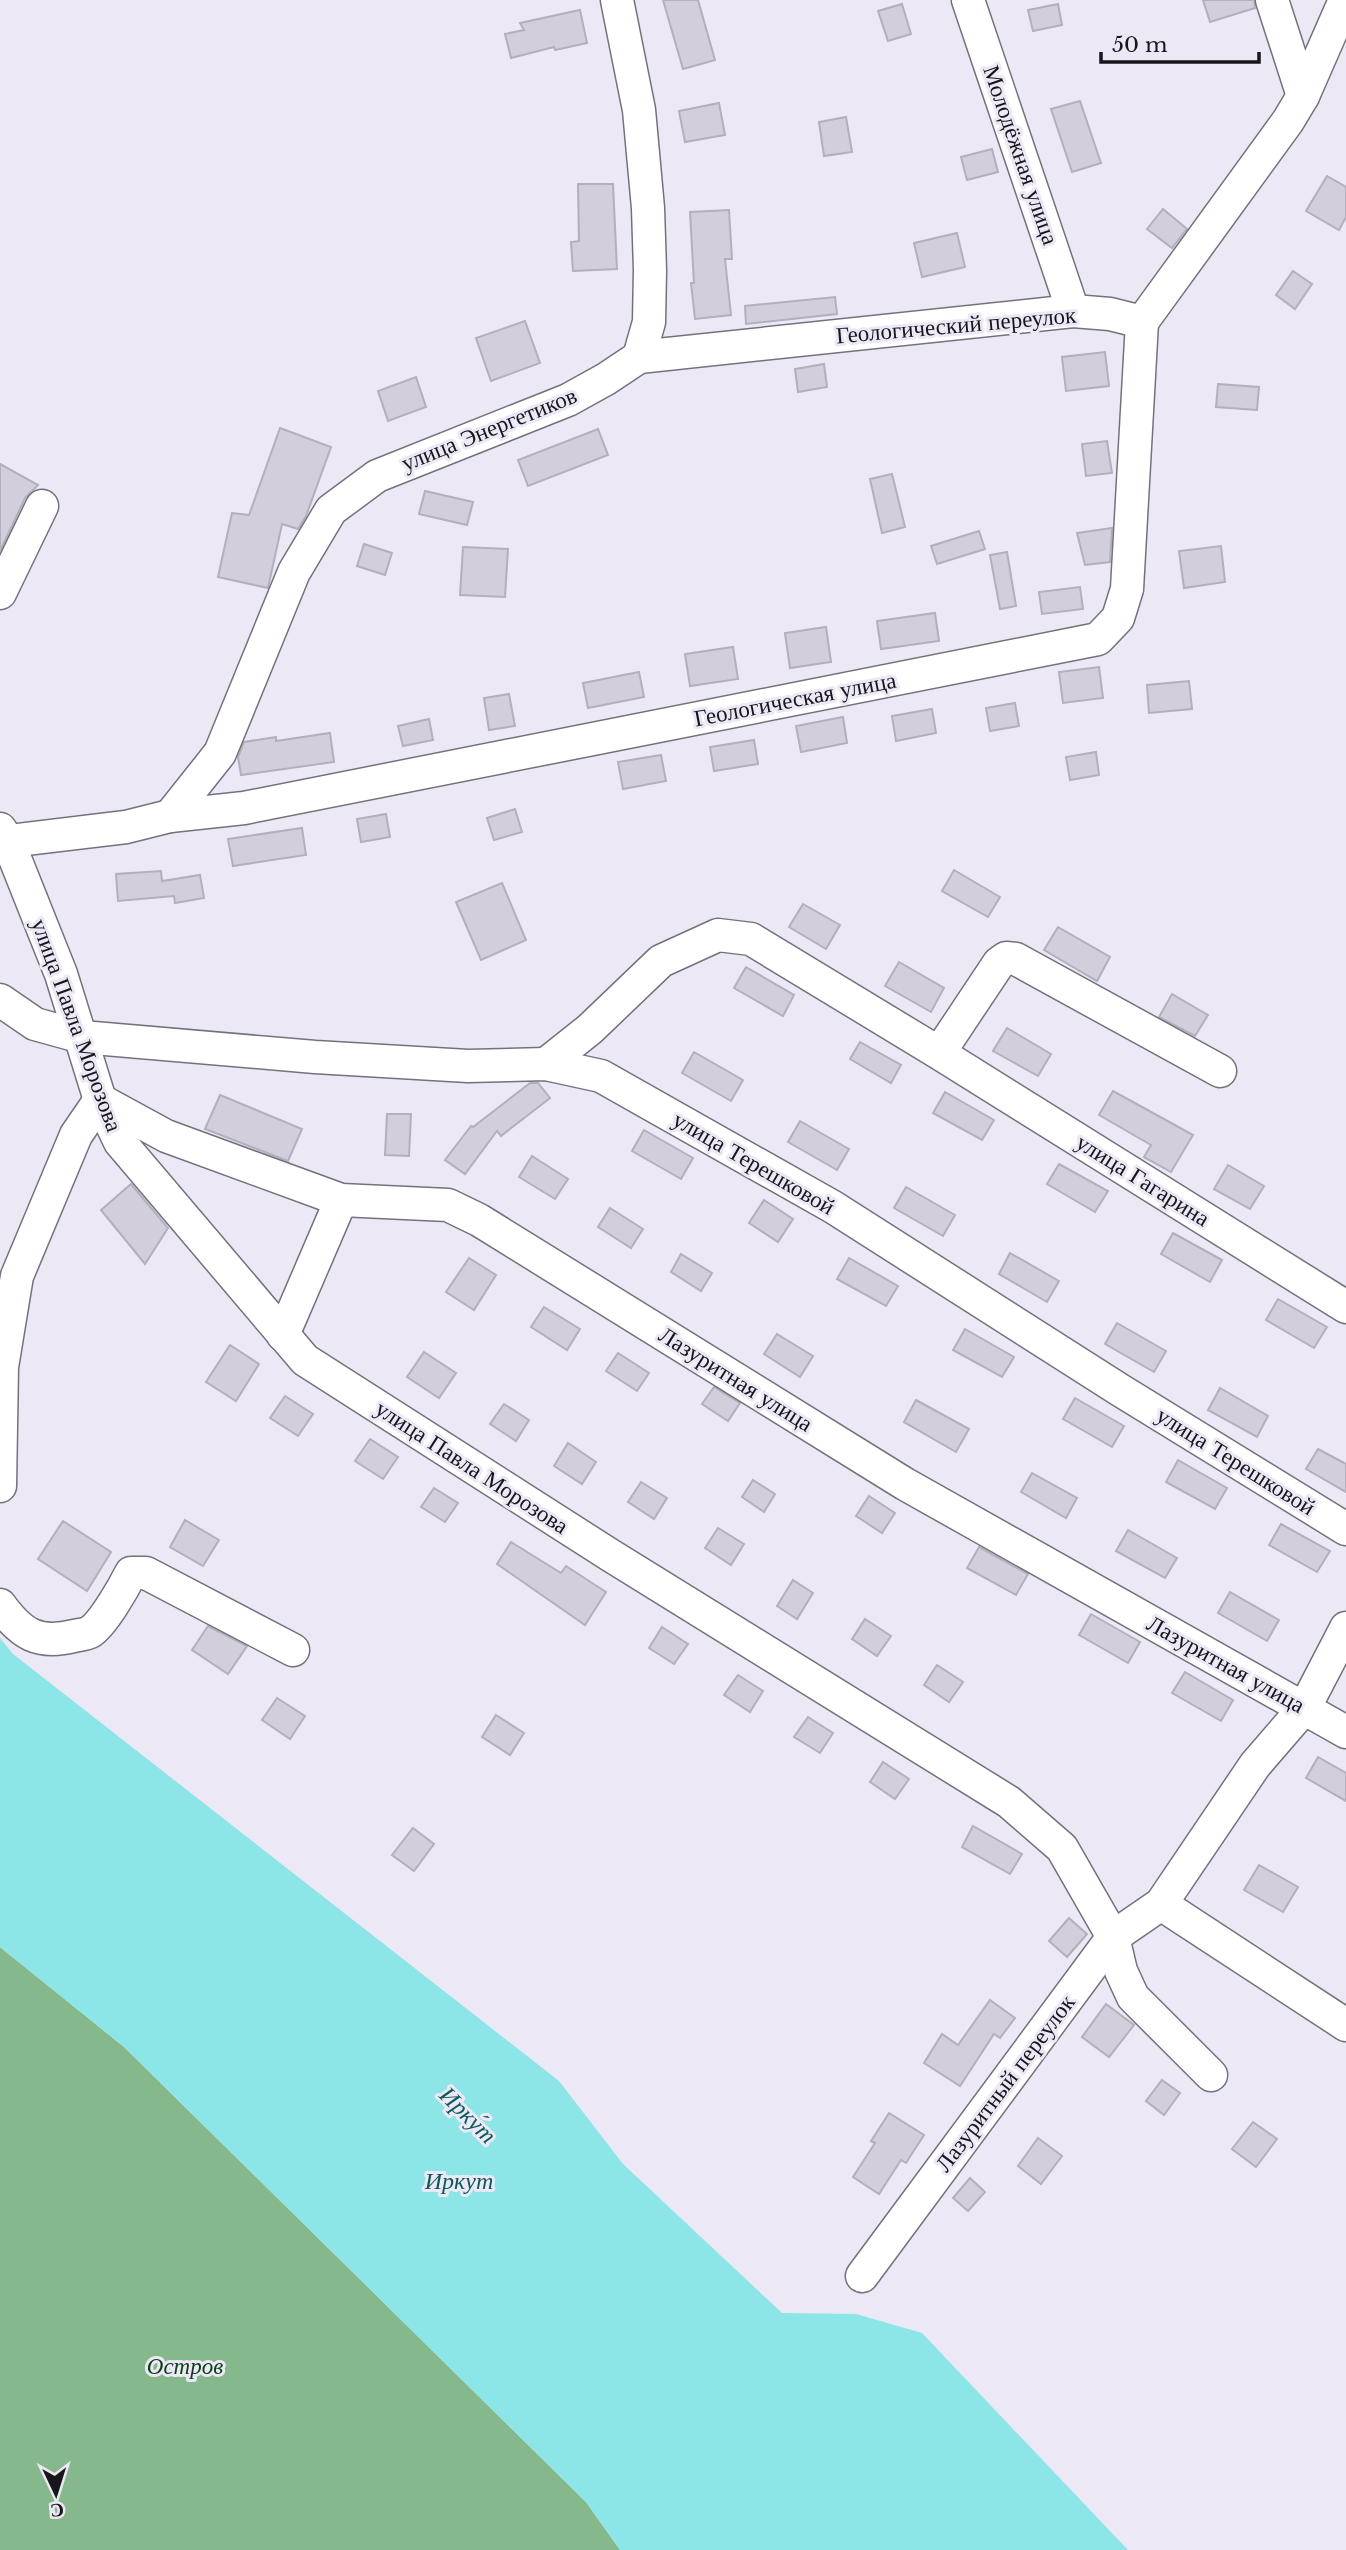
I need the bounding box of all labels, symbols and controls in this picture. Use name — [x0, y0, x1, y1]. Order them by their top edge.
scale bar — [1101, 21, 1258, 65]
text: 50 m — [1112, 32, 1168, 58]
street label: Молодёжная улица — [977, 62, 1065, 248]
street label: Геологический переулок — [835, 300, 1078, 349]
street label: улица Энергетиков — [397, 381, 581, 477]
street label: Геологическая улица — [692, 666, 898, 732]
street label: улица Павла Морозова — [25, 915, 129, 1135]
street label: улица Терешковой — [668, 1105, 840, 1221]
street label: улица Гагарина — [1071, 1128, 1215, 1232]
street label: Лазуритная улица — [654, 1320, 818, 1438]
street label: улица Павла Морозова — [370, 1394, 574, 1540]
street label: улица Терешковой — [1151, 1401, 1321, 1521]
street label: Лазуритная улица — [1142, 1609, 1310, 1719]
street label: Лазуритный переулок — [929, 1988, 1081, 2177]
water label: Ирку́т — [433, 2079, 503, 2149]
water label: Иркут — [424, 2166, 493, 2195]
park label: Остров — [147, 2352, 223, 2380]
north arrow — [21, 2459, 91, 2529]
text: С — [49, 2499, 65, 2522]

